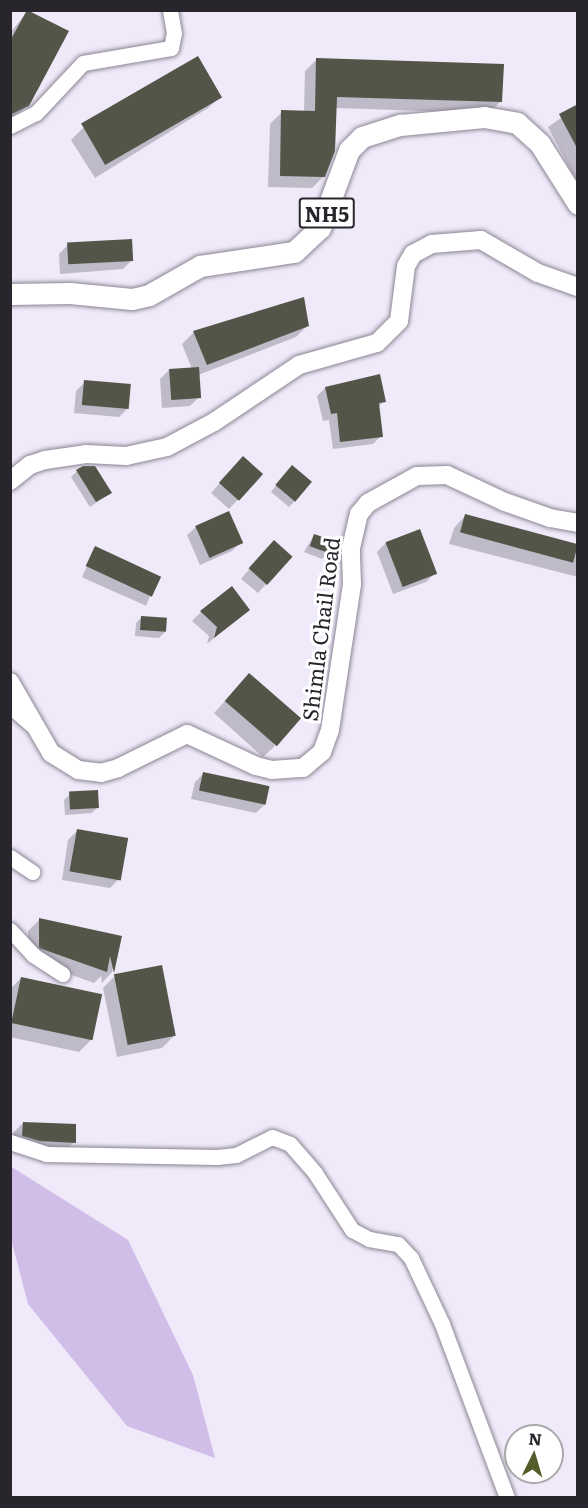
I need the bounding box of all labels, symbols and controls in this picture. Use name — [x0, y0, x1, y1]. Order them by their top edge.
road number: NH5 — [298, 196, 356, 230]
street label: Shimla Chail Road — [296, 536, 344, 722]
north arrow — [504, 1424, 564, 1484]
text: N — [528, 1426, 543, 1451]

